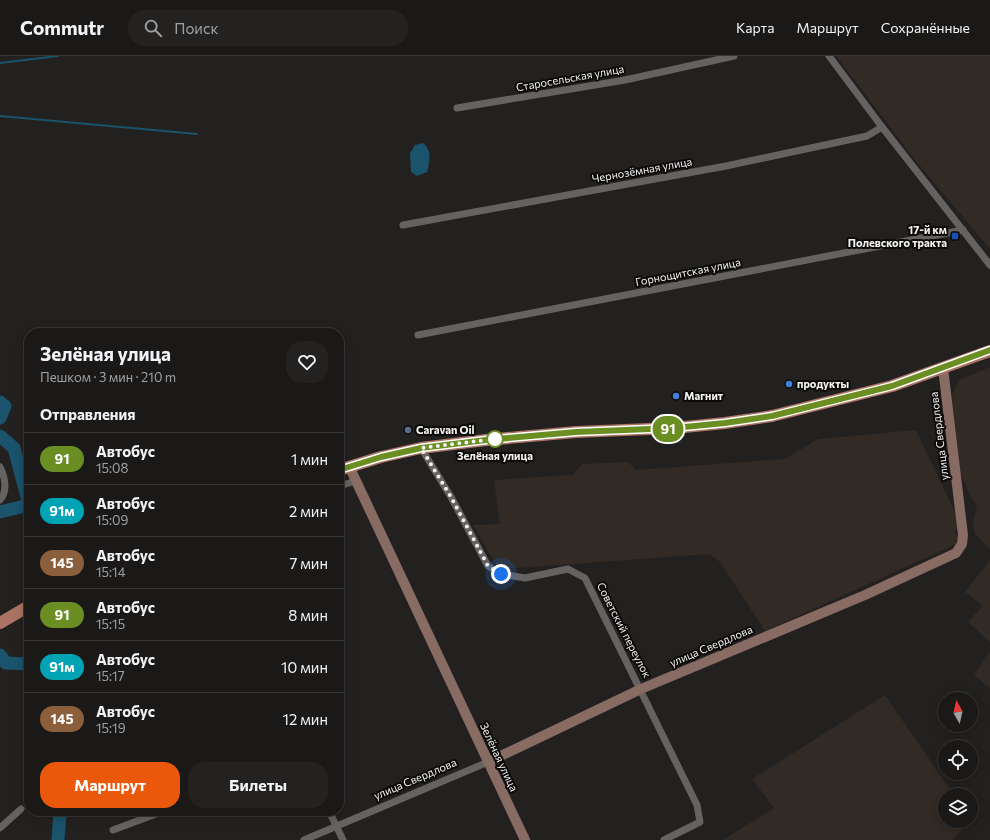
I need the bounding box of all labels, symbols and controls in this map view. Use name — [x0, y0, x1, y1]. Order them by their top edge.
search box — [128, 10, 408, 46]
text: Commutr — [20, 16, 104, 39]
icon: search — [142, 17, 164, 39]
text: Поиск — [174, 19, 218, 37]
text: Карта — [736, 19, 774, 36]
text: Маршрут — [796, 19, 859, 36]
text: Сохранённые — [881, 19, 970, 36]
street label: Старосельская улица — [515, 62, 625, 93]
street label: Чернозёмная улица — [591, 154, 693, 185]
place label: 17-й км Полевского тракта — [848, 223, 947, 249]
marker: 17-й км Полевского тракта — [950, 231, 960, 241]
street label: Горнощитская улица — [634, 255, 742, 288]
button: heart — [286, 341, 328, 383]
text: Зелёная улица — [40, 342, 171, 365]
text: Пешком · 3 мин · 210 m — [40, 369, 176, 385]
place label: продукты — [797, 377, 849, 390]
marker: продукты — [784, 379, 794, 389]
place label: Магнит — [684, 389, 724, 402]
marker: Магнит — [671, 391, 681, 401]
street label: улица Свердлова — [927, 391, 950, 481]
text: Отправления — [40, 405, 136, 423]
line badge: 91 — [650, 416, 686, 442]
text: 91 — [661, 420, 675, 437]
place label: Caravan Oil — [416, 423, 475, 436]
marker: Caravan Oil — [403, 425, 413, 435]
marker: Зелёная улица — [486, 430, 504, 448]
text: Автобус — [96, 442, 155, 460]
place label: Зелёная улица — [457, 449, 533, 462]
text: 91 — [55, 450, 69, 467]
text: 1 мин — [291, 450, 328, 468]
text: 15:08 — [96, 460, 128, 476]
text: Автобус — [96, 494, 155, 512]
text: 91м — [49, 502, 75, 519]
text: 2 мин — [289, 502, 328, 520]
text: 15:09 — [96, 512, 128, 528]
text: Автобус — [96, 546, 155, 564]
text: 145 — [50, 554, 74, 571]
text: 7 мин — [289, 554, 328, 572]
text: 15:14 — [96, 564, 125, 580]
your location — [491, 564, 511, 584]
street label: Советский переулок — [595, 580, 654, 680]
text: Автобус — [96, 598, 155, 616]
text: 91 — [55, 606, 69, 623]
text: 8 мин — [288, 606, 328, 624]
text: 15:15 — [96, 616, 125, 632]
street label: улица Свердлова — [667, 622, 754, 669]
text: Автобус — [96, 650, 155, 668]
text: 91м — [49, 658, 75, 675]
text: 10 мин — [281, 658, 328, 676]
text: 15:17 — [96, 668, 125, 684]
north arrow — [938, 692, 978, 732]
map controls — [938, 692, 978, 828]
text: Автобус — [96, 702, 155, 720]
text: 145 — [50, 710, 74, 727]
text: 12 мин — [283, 710, 328, 728]
text: 15:19 — [96, 720, 126, 736]
street label: Зелёная улица — [478, 720, 521, 793]
button: locate — [938, 740, 978, 780]
street label: улица Свердлова — [371, 755, 458, 802]
button: Маршрут — [40, 762, 180, 808]
button: Билеты — [188, 762, 328, 808]
button: layers — [938, 788, 978, 828]

